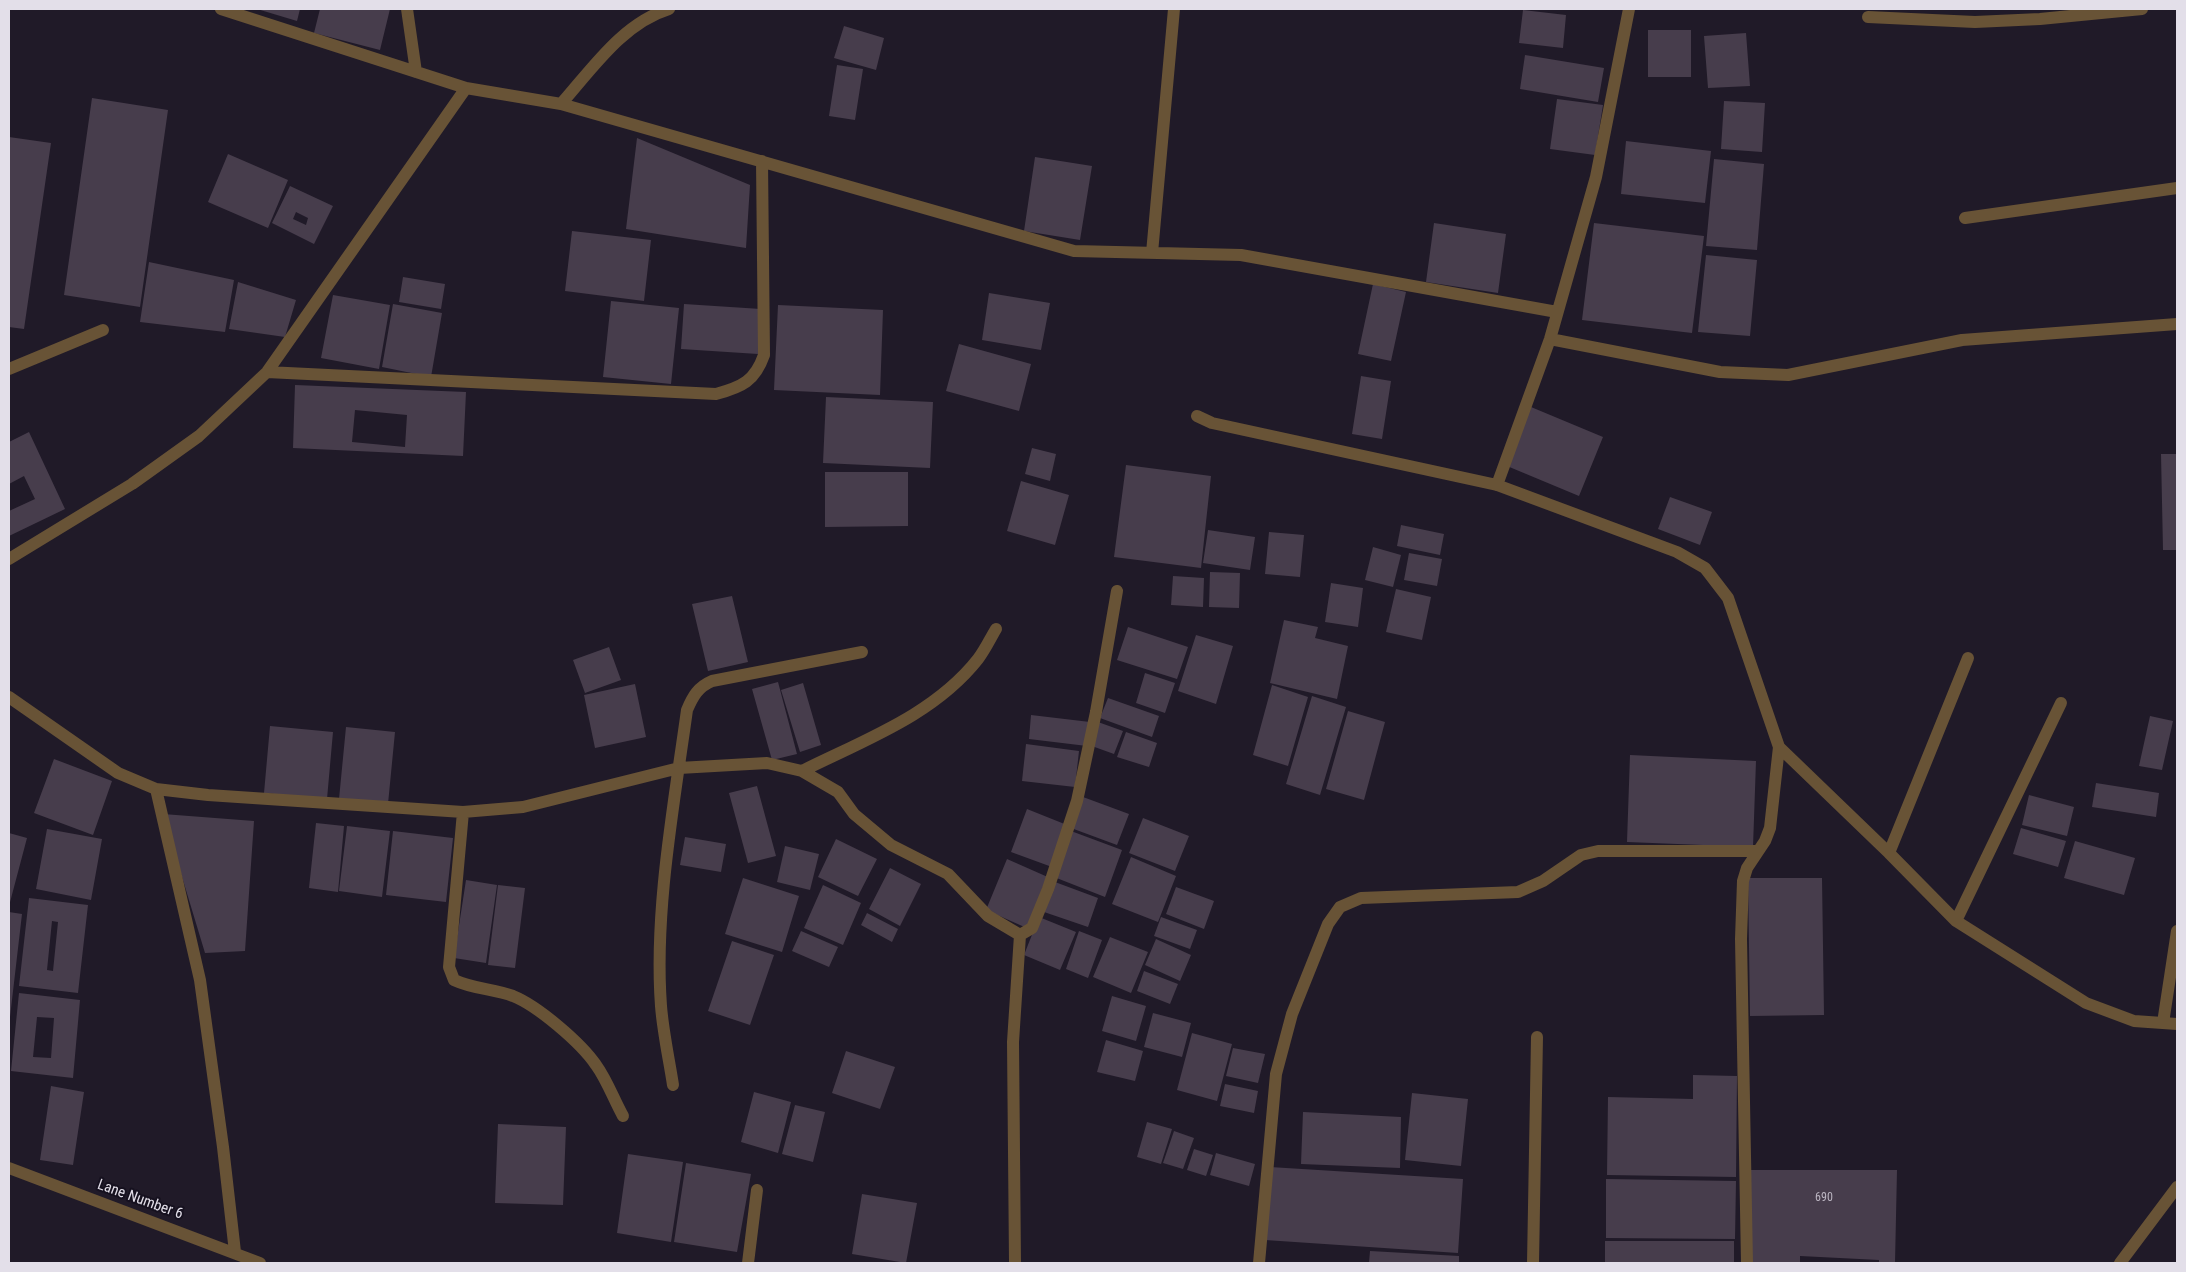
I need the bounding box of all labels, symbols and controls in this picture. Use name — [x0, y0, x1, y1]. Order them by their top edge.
street label: Lane Number 6 — [95, 1176, 185, 1224]
house number: 690 — [1815, 1191, 1833, 1205]

